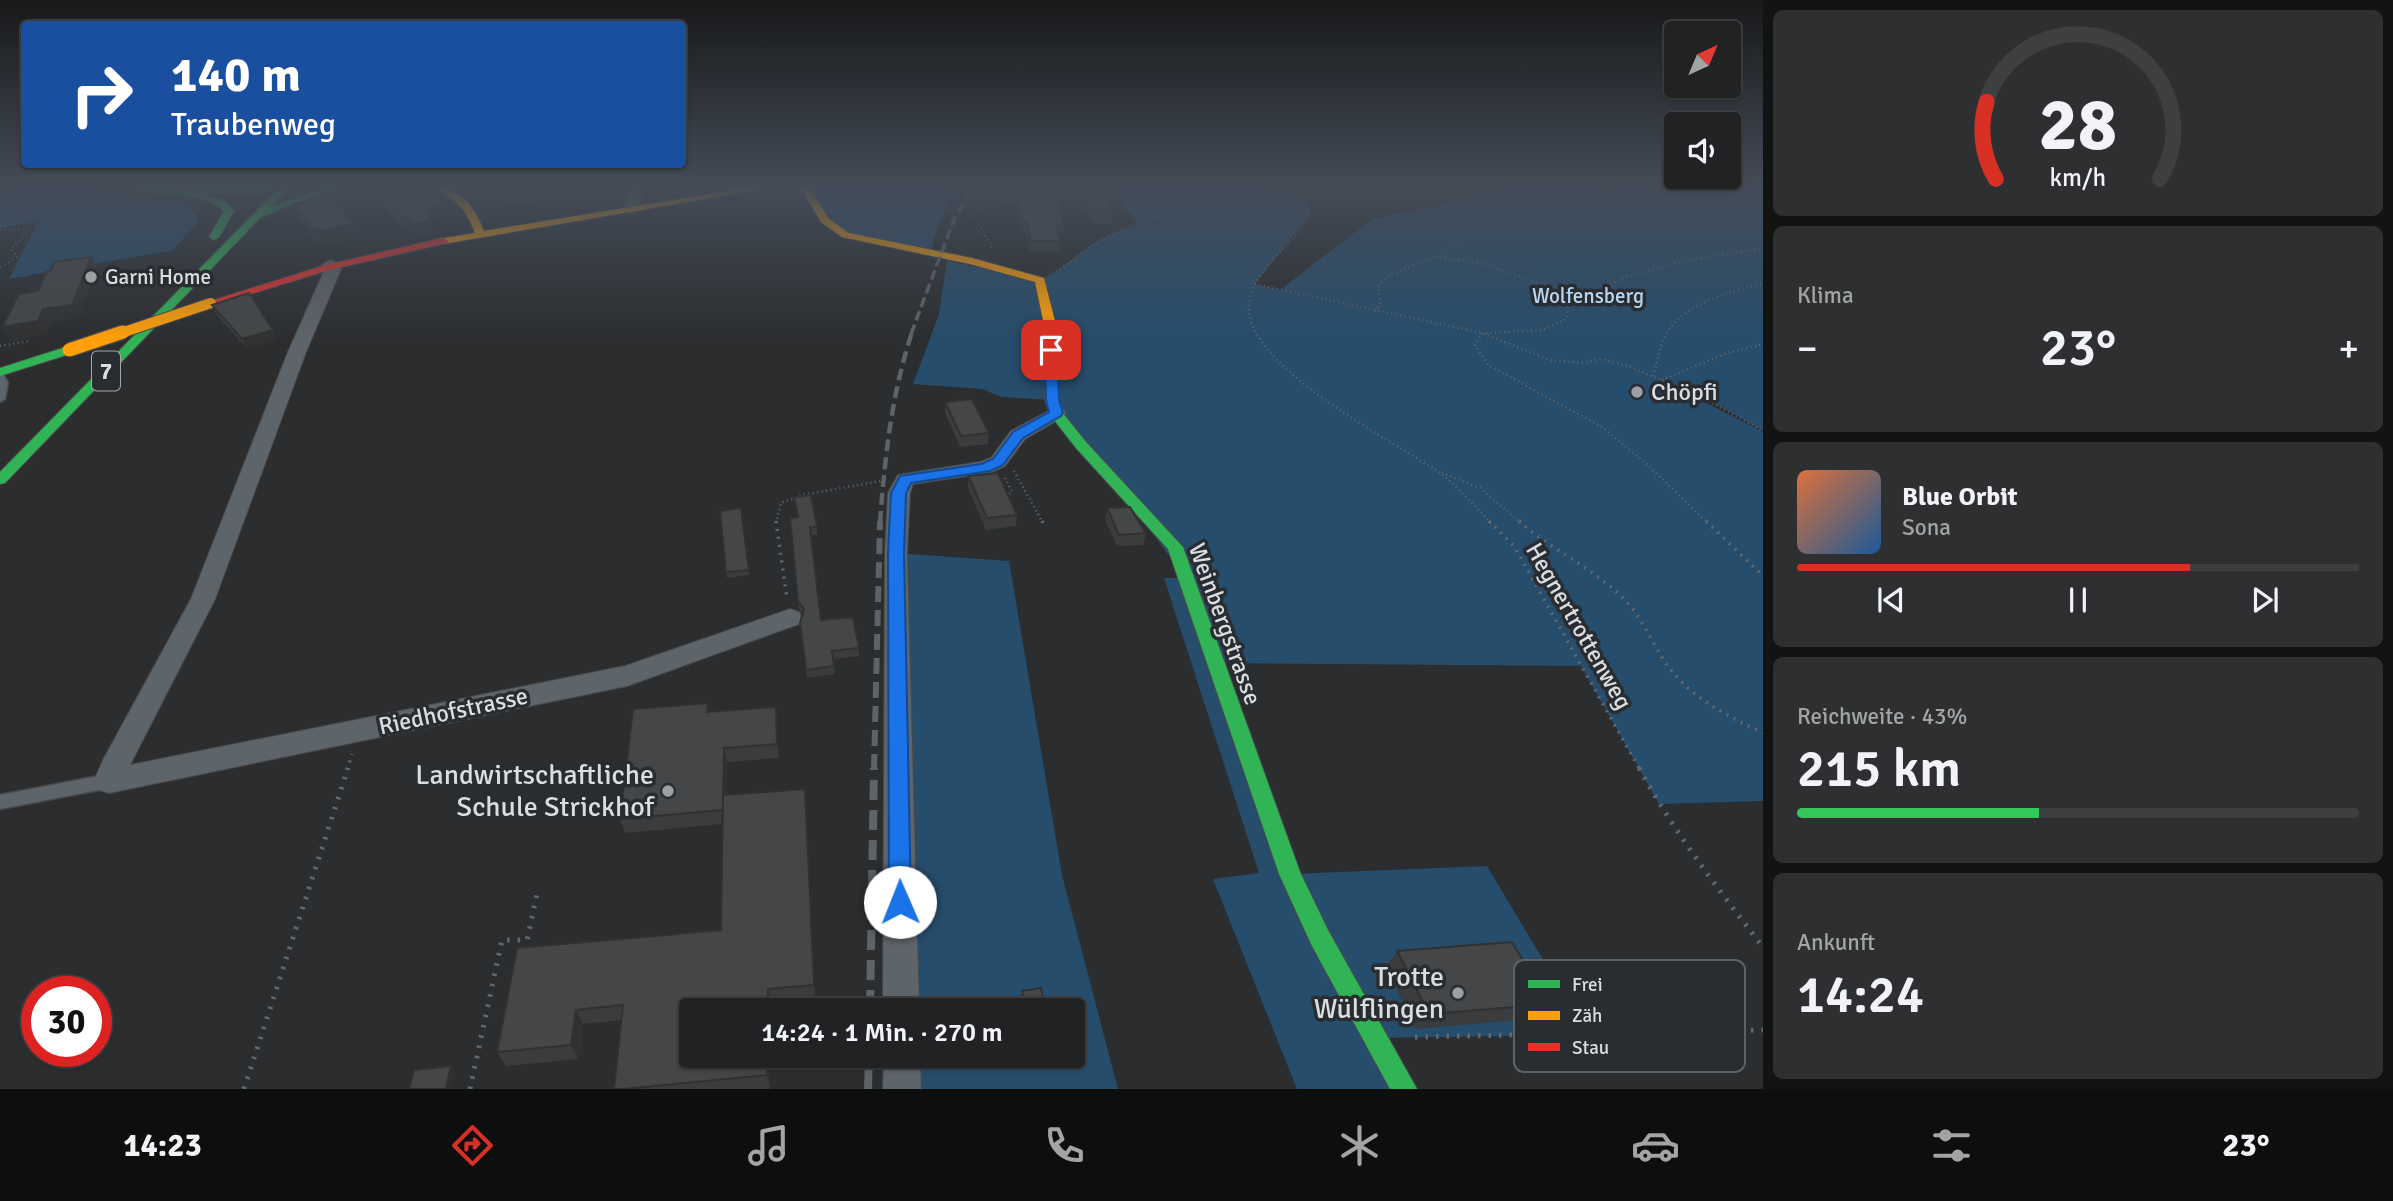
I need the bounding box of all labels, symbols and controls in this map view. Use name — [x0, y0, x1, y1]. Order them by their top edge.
north arrow — [1664, 21, 1741, 98]
map controls — [1664, 21, 1741, 189]
text: 140 m — [171, 45, 301, 105]
icon: right — [56, 49, 147, 140]
text: 28 — [2039, 81, 2117, 170]
text: Traubenweg — [171, 105, 336, 144]
button: sound — [1664, 112, 1741, 189]
text: km/h — [2050, 162, 2106, 193]
place label: Garni Home — [105, 264, 211, 290]
marker: Garni Home — [83, 269, 99, 285]
text: Klima — [1797, 281, 1854, 310]
park label: Wolfensberg — [1532, 283, 1644, 309]
text: 23° — [2040, 316, 2116, 380]
pin — [1021, 320, 1081, 380]
text: − — [1797, 325, 1818, 372]
text: + — [2338, 325, 2359, 372]
icon: arrive — [1032, 331, 1070, 369]
road number: 7 — [92, 352, 120, 390]
place label: Chöpfi — [1651, 377, 1718, 407]
marker: Chöpfi — [1629, 384, 1645, 400]
text: Blue Orbit — [1902, 481, 2018, 513]
text: Sona — [1902, 513, 1951, 542]
street label: Hegnertrottenweg — [1519, 537, 1639, 715]
street label: Weinbergstrasse — [1182, 539, 1268, 709]
icon: previous — [1872, 581, 1910, 619]
icon: pause — [2059, 581, 2097, 619]
icon: next — [2246, 581, 2284, 619]
street label: Riedhofstrasse — [376, 681, 530, 741]
text: Reichweite · 43% — [1797, 702, 1967, 731]
text: 215 km — [1797, 737, 1961, 801]
place label: Landwirtschaftliche Schule Strickhof — [415, 758, 656, 824]
marker: Landwirtschaftliche Schule Strickhof — [660, 783, 676, 799]
position arrow — [863, 865, 937, 939]
text: Ankunft — [1797, 928, 1875, 957]
place label: Trotte Wülflingen — [1314, 960, 1444, 1026]
legend — [1514, 960, 1745, 1072]
text: 14:24 — [1797, 963, 1924, 1027]
text: Frei — [1572, 973, 1603, 997]
speed limit sign: 30 — [21, 976, 112, 1067]
marker: Trotte Wülflingen — [1450, 985, 1466, 1001]
text: Zäh — [1572, 1004, 1602, 1028]
text: 14:24 · 1 Min. · 270 m — [761, 1017, 1003, 1049]
text: Stau — [1572, 1036, 1609, 1060]
icon: directions — [448, 1121, 497, 1170]
icon: music — [744, 1121, 793, 1170]
icon: phone — [1040, 1121, 1089, 1170]
icon: climate — [1335, 1121, 1384, 1170]
icon: car — [1631, 1121, 1680, 1170]
icon: filters — [1927, 1121, 1976, 1170]
text: 14:23 — [123, 1126, 202, 1165]
text: 23° — [2222, 1126, 2270, 1165]

